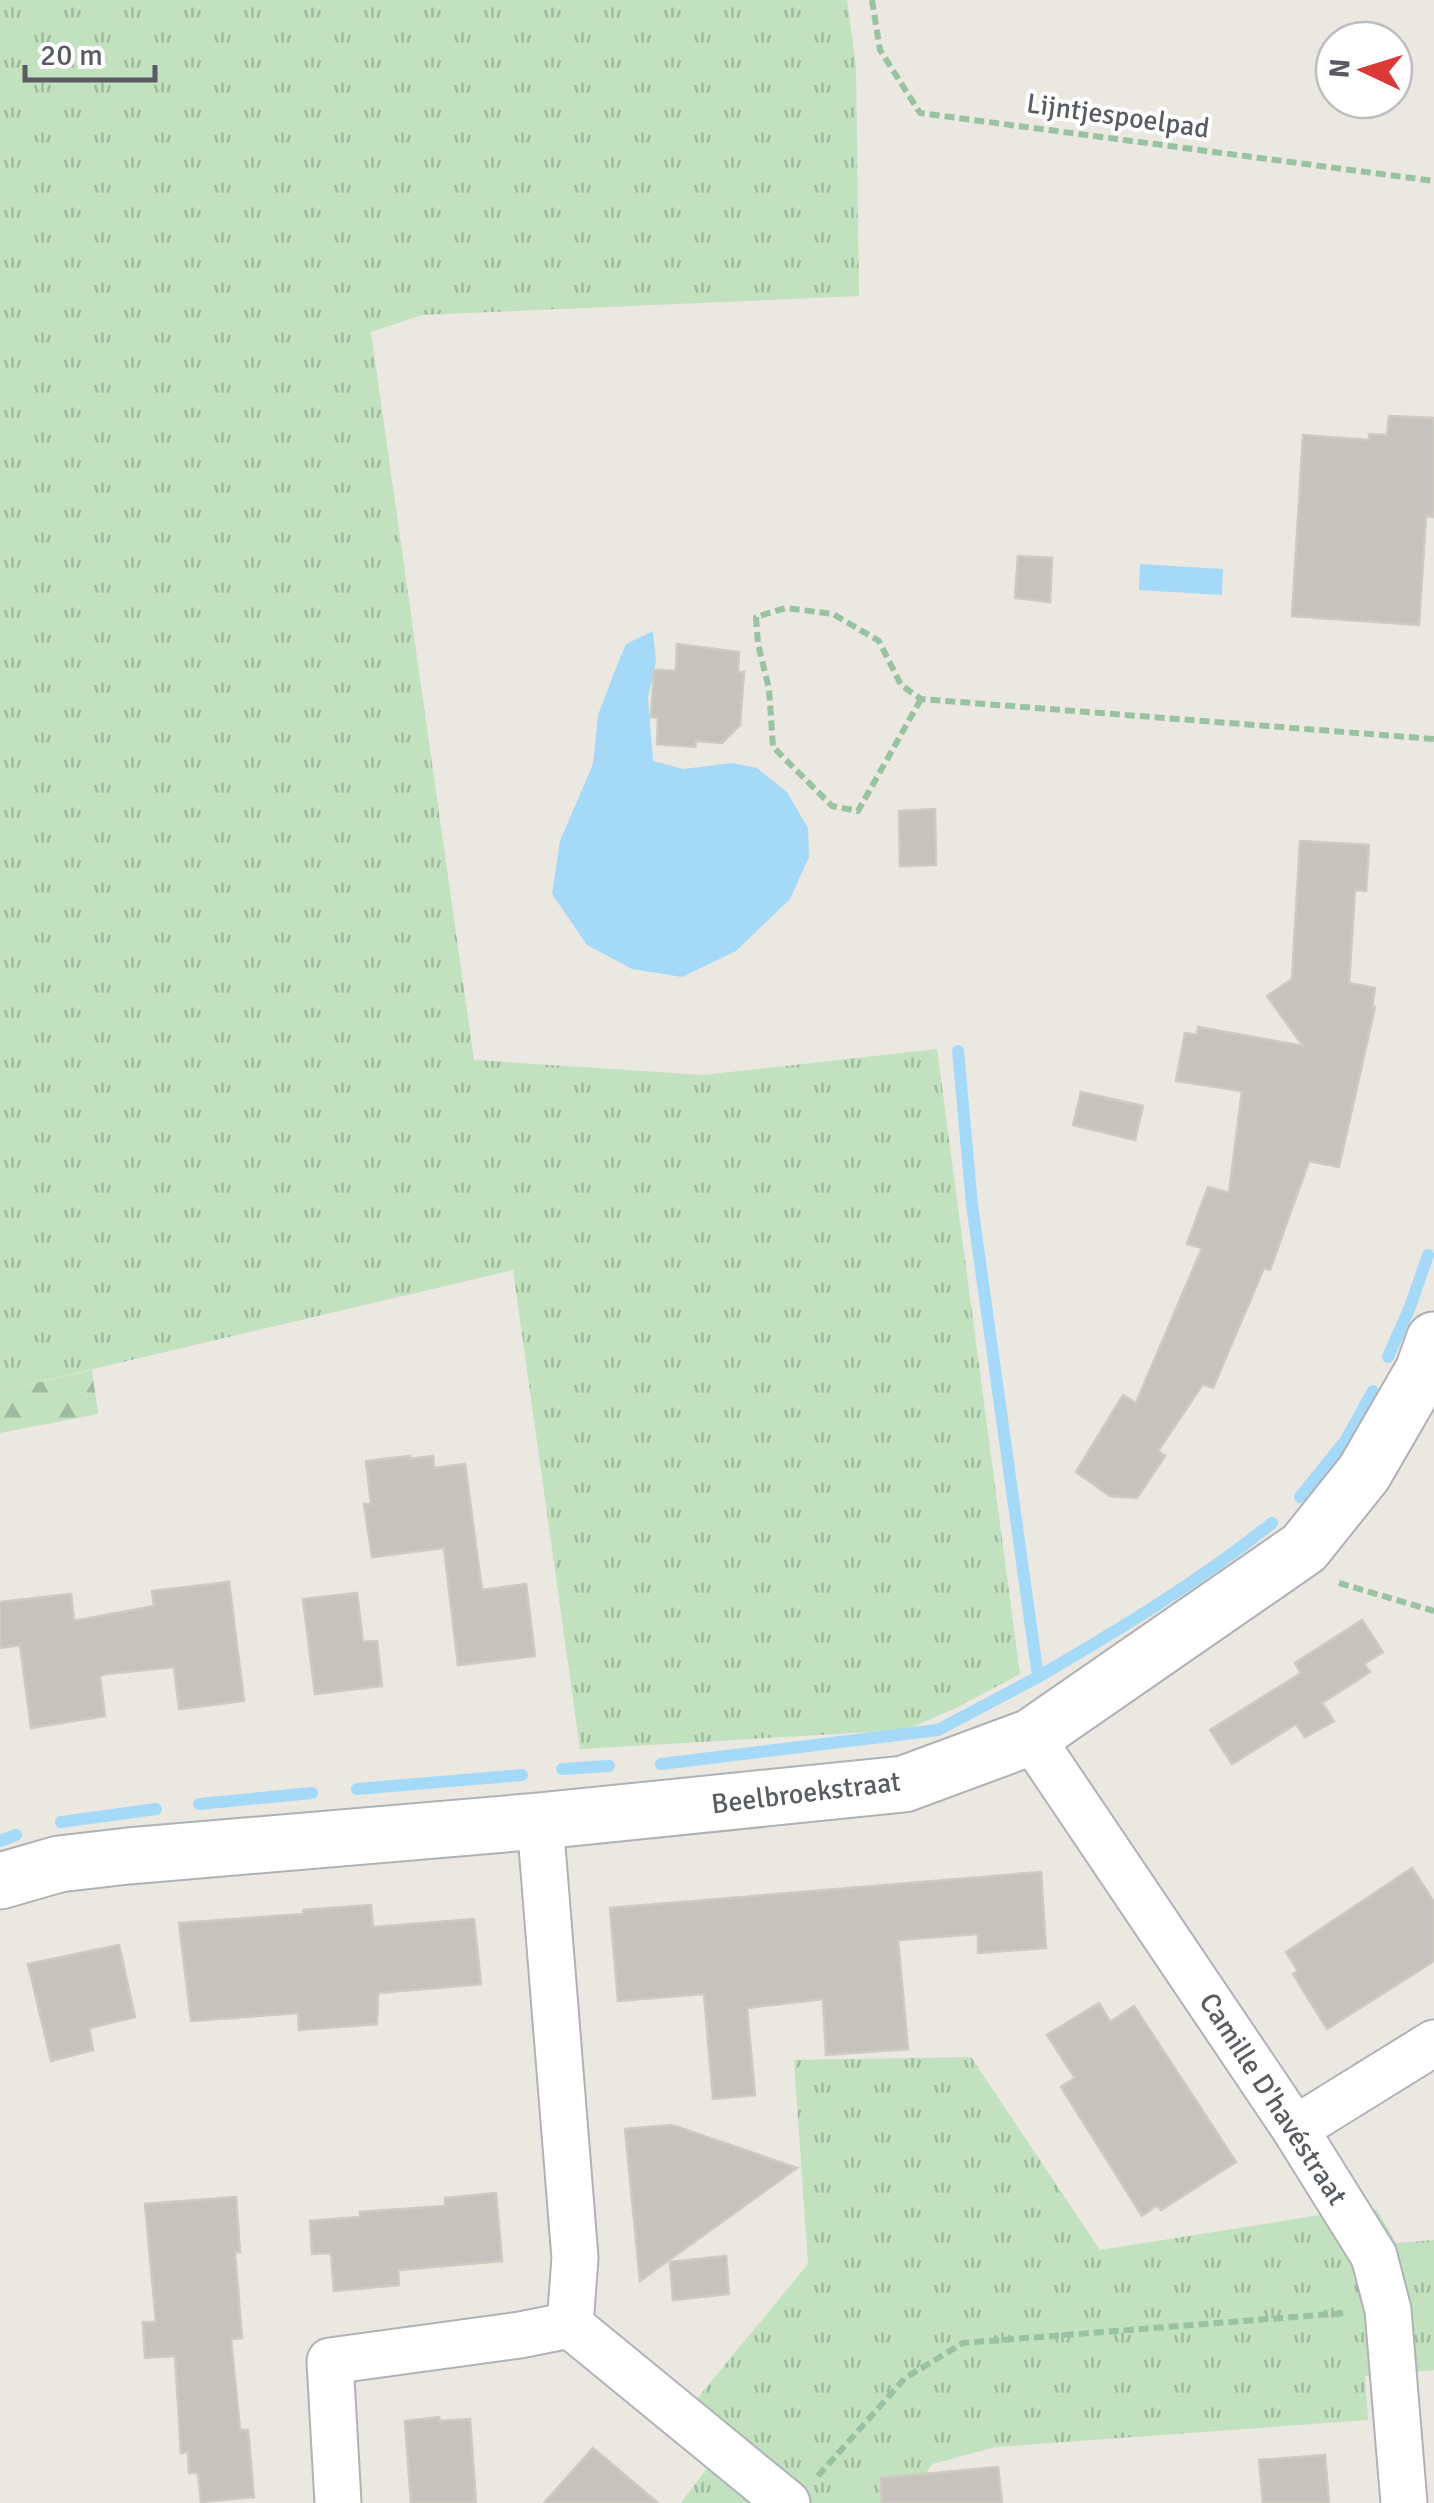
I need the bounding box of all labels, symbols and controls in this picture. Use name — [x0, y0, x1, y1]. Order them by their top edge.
scale bar — [25, 20, 155, 82]
north arrow — [1314, 20, 1414, 120]
text: 20 m — [40, 37, 103, 74]
text: N — [1322, 57, 1358, 79]
street label: Lijntjespoelpad — [1024, 86, 1212, 146]
street label: Beelbroekstraat — [709, 1765, 903, 1821]
street label: Camille D'havéstraat — [1192, 1987, 1354, 2212]

